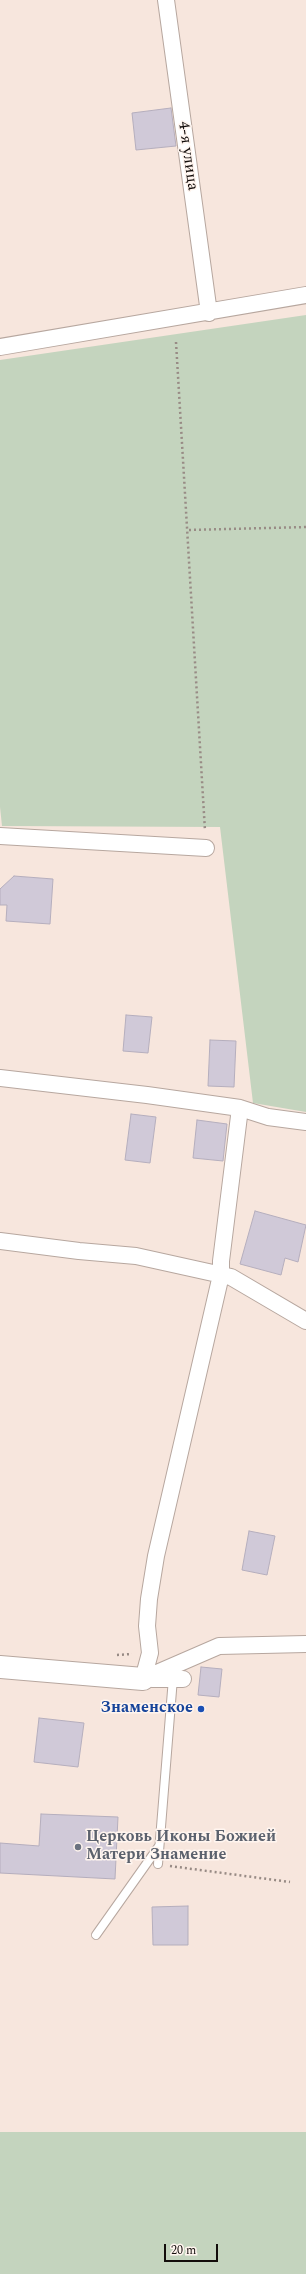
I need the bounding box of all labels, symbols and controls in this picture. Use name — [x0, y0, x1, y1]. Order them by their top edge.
street label: 4-я улица — [173, 120, 201, 192]
place label: Знаменское — [101, 1699, 193, 1719]
marker: Знаменское — [196, 1704, 206, 1714]
place label: Церковь Иконы Божией Матери Знамение — [86, 1828, 276, 1866]
marker: Церковь Иконы Божией Матери Знамение — [73, 1842, 83, 1852]
scale bar — [166, 2236, 220, 2262]
text: 20 m — [171, 2241, 196, 2260]

